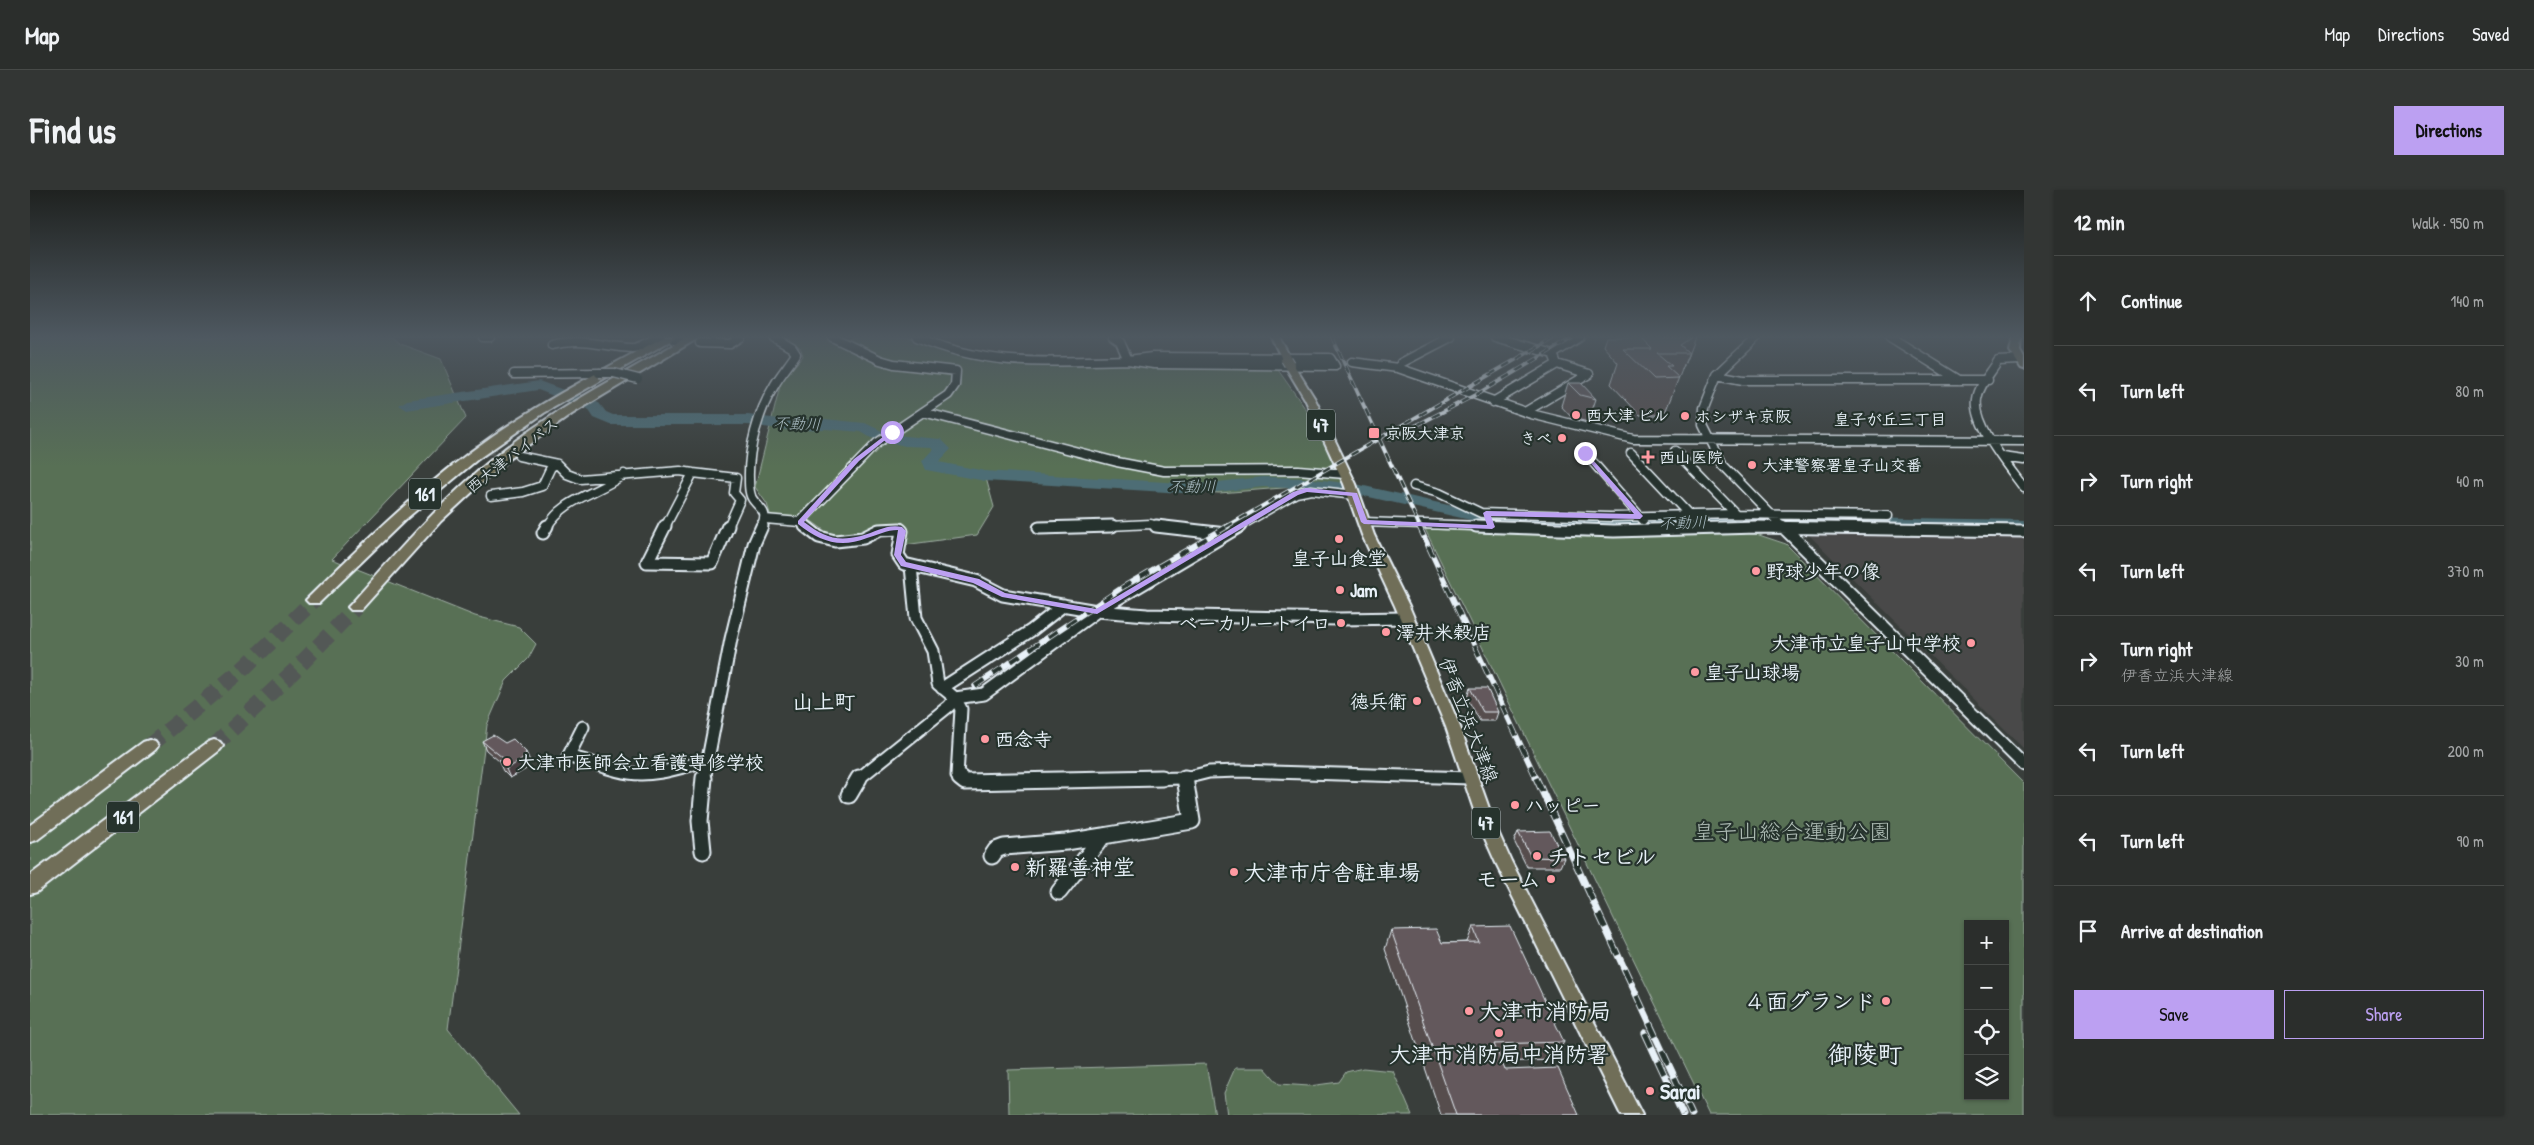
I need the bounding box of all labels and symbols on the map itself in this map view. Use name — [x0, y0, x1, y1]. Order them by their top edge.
place label: 西大津 ビル — [1586, 404, 1669, 426]
place label: ホシザキ京阪 — [1695, 405, 1791, 427]
district label: 皇子が丘三丁目 — [1834, 408, 1946, 430]
marker: 西大津 ビル — [1570, 409, 1582, 421]
road number: 47 — [1307, 410, 1335, 440]
marker: ホシザキ京阪 — [1679, 410, 1691, 422]
water label: 不動川 — [773, 411, 821, 435]
street label: 西大津バイパス — [461, 412, 563, 498]
route start — [881, 421, 904, 444]
place label: 京阪大津京 — [1385, 422, 1465, 444]
marker: 京阪大津京 — [1367, 426, 1381, 440]
place label: きべ — [1520, 427, 1552, 449]
marker: きべ — [1556, 432, 1568, 444]
route end — [1574, 442, 1597, 465]
place label: 西山医院 — [1659, 446, 1723, 468]
marker: 西山医院 — [1641, 450, 1655, 464]
place label: 大津警察署皇子山交番 — [1762, 454, 1922, 476]
marker: 大津警察署皇子山交番 — [1746, 459, 1758, 471]
water label: 不動川 — [1168, 475, 1216, 497]
road number: 161 — [409, 478, 441, 510]
water label: 不動川 — [1659, 510, 1707, 534]
marker: 皇子山食堂 — [1333, 533, 1345, 545]
place label: 皇子山食堂 — [1291, 545, 1387, 571]
place label: 野球少年の像 — [1766, 558, 1880, 584]
marker: 野球少年の像 — [1750, 565, 1762, 577]
place label: Jam — [1350, 577, 1377, 603]
marker: Jam — [1334, 584, 1346, 596]
place label: ベーカリートイロ — [1179, 610, 1331, 636]
marker: ベーカリートイロ — [1335, 617, 1347, 629]
place label: 澤井米穀店 — [1396, 619, 1491, 645]
marker: 澤井米穀店 — [1380, 626, 1392, 638]
place label: 大津市立皇子山中学校 — [1771, 630, 1961, 656]
marker: 大津市立皇子山中学校 — [1965, 637, 1977, 649]
street label: 伊香立浜大津線 — [1433, 653, 1505, 787]
place label: 皇子山球場 — [1705, 659, 1800, 685]
marker: 皇子山球場 — [1689, 666, 1701, 678]
district label: 山上町 — [793, 687, 856, 716]
place label: 徳兵衛 — [1350, 688, 1407, 714]
marker: 徳兵衛 — [1411, 695, 1423, 707]
place label: 西念寺 — [995, 726, 1052, 752]
marker: 西念寺 — [979, 733, 991, 745]
place label: 大津市医師会立看護専修学校 — [517, 749, 764, 775]
marker: 大津市医師会立看護専修学校 — [501, 756, 513, 768]
place label: ハッピー — [1525, 792, 1600, 818]
marker: ハッピー — [1509, 799, 1521, 811]
road number: 161 — [107, 802, 139, 832]
road number: 47 — [1472, 808, 1500, 838]
park label: 皇子山総合運動公園 — [1693, 816, 1891, 846]
place label: チトセビル — [1547, 841, 1657, 871]
marker: チトセビル — [1531, 850, 1543, 862]
place label: 新羅善神堂 — [1025, 852, 1135, 882]
place label: 大津市庁舎駐車場 — [1244, 857, 1420, 887]
marker: 新羅善神堂 — [1009, 861, 1021, 873]
place label: モーム — [1476, 864, 1541, 894]
marker: 大津市庁舎駐車場 — [1228, 866, 1240, 878]
marker: モーム — [1545, 873, 1557, 885]
place label: ４面グランド — [1744, 986, 1876, 1016]
marker: ４面グランド — [1880, 995, 1892, 1007]
place label: 大津市消防局 — [1479, 996, 1611, 1026]
marker: 大津市消防局 — [1463, 1005, 1475, 1017]
marker: 大津市消防局中消防署 — [1493, 1027, 1505, 1039]
district label: 御陵町 — [1827, 1037, 1903, 1071]
place label: 大津市消防局中消防署 — [1389, 1039, 1609, 1069]
place label: Sarai — [1660, 1076, 1701, 1106]
marker: Sarai — [1644, 1085, 1656, 1097]

